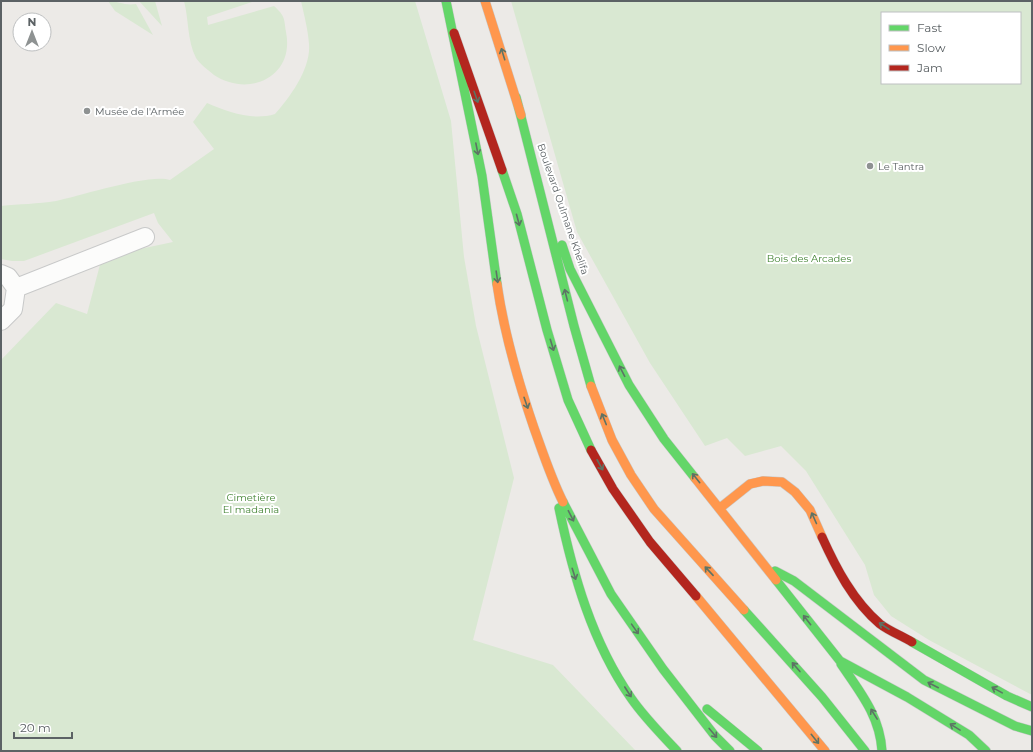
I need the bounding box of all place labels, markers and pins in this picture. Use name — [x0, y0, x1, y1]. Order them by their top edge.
place label: Musée de l'Armée — [95, 105, 184, 118]
marker: Musée de l'Armée — [82, 106, 92, 116]
place label: Le Tantra — [878, 160, 924, 173]
marker: Le Tantra — [865, 161, 875, 171]

